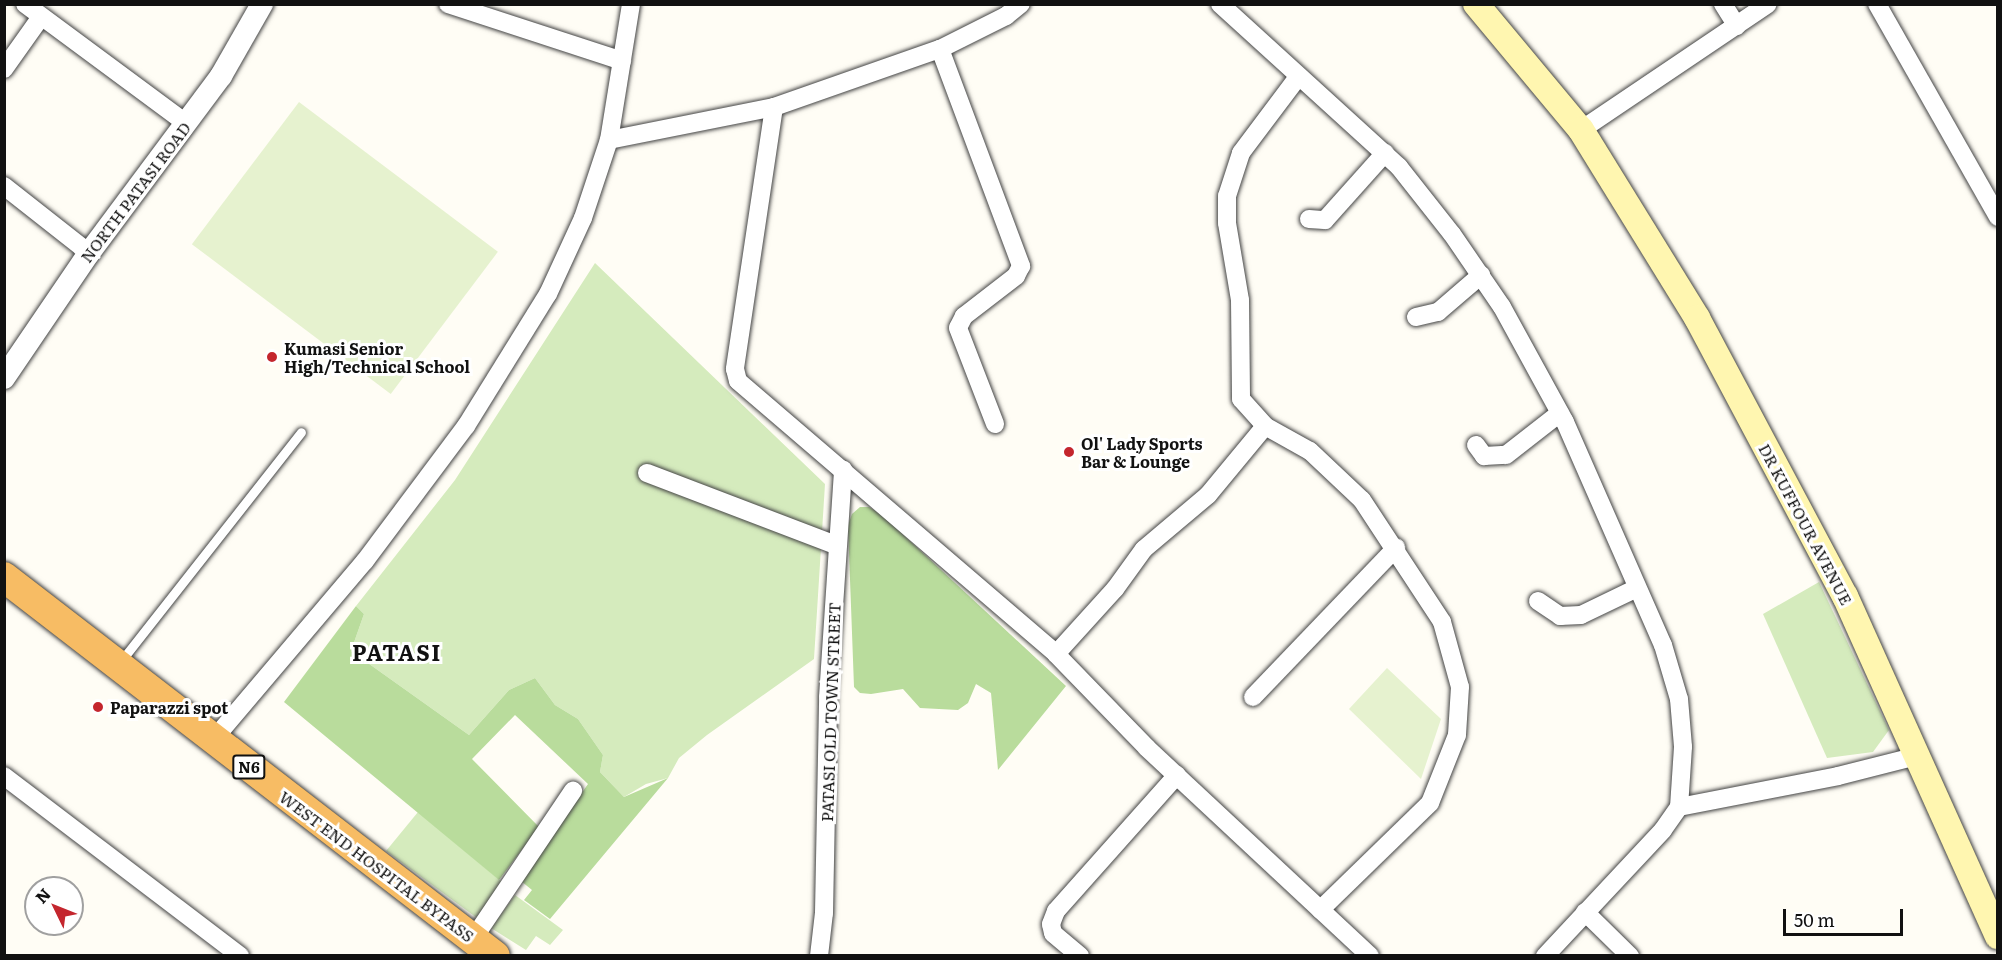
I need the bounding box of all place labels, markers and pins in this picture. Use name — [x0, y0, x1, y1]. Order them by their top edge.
place label: Kumasi Senior High/Technical School — [284, 338, 470, 376]
marker: Kumasi Senior High/Technical School — [265, 350, 279, 364]
place label: Ol' Lady Sports Bar & Lounge — [1081, 433, 1202, 471]
marker: Ol' Lady Sports Bar & Lounge — [1062, 445, 1076, 459]
place label: Paparazzi spot — [110, 697, 228, 717]
marker: Paparazzi spot — [91, 700, 105, 714]

